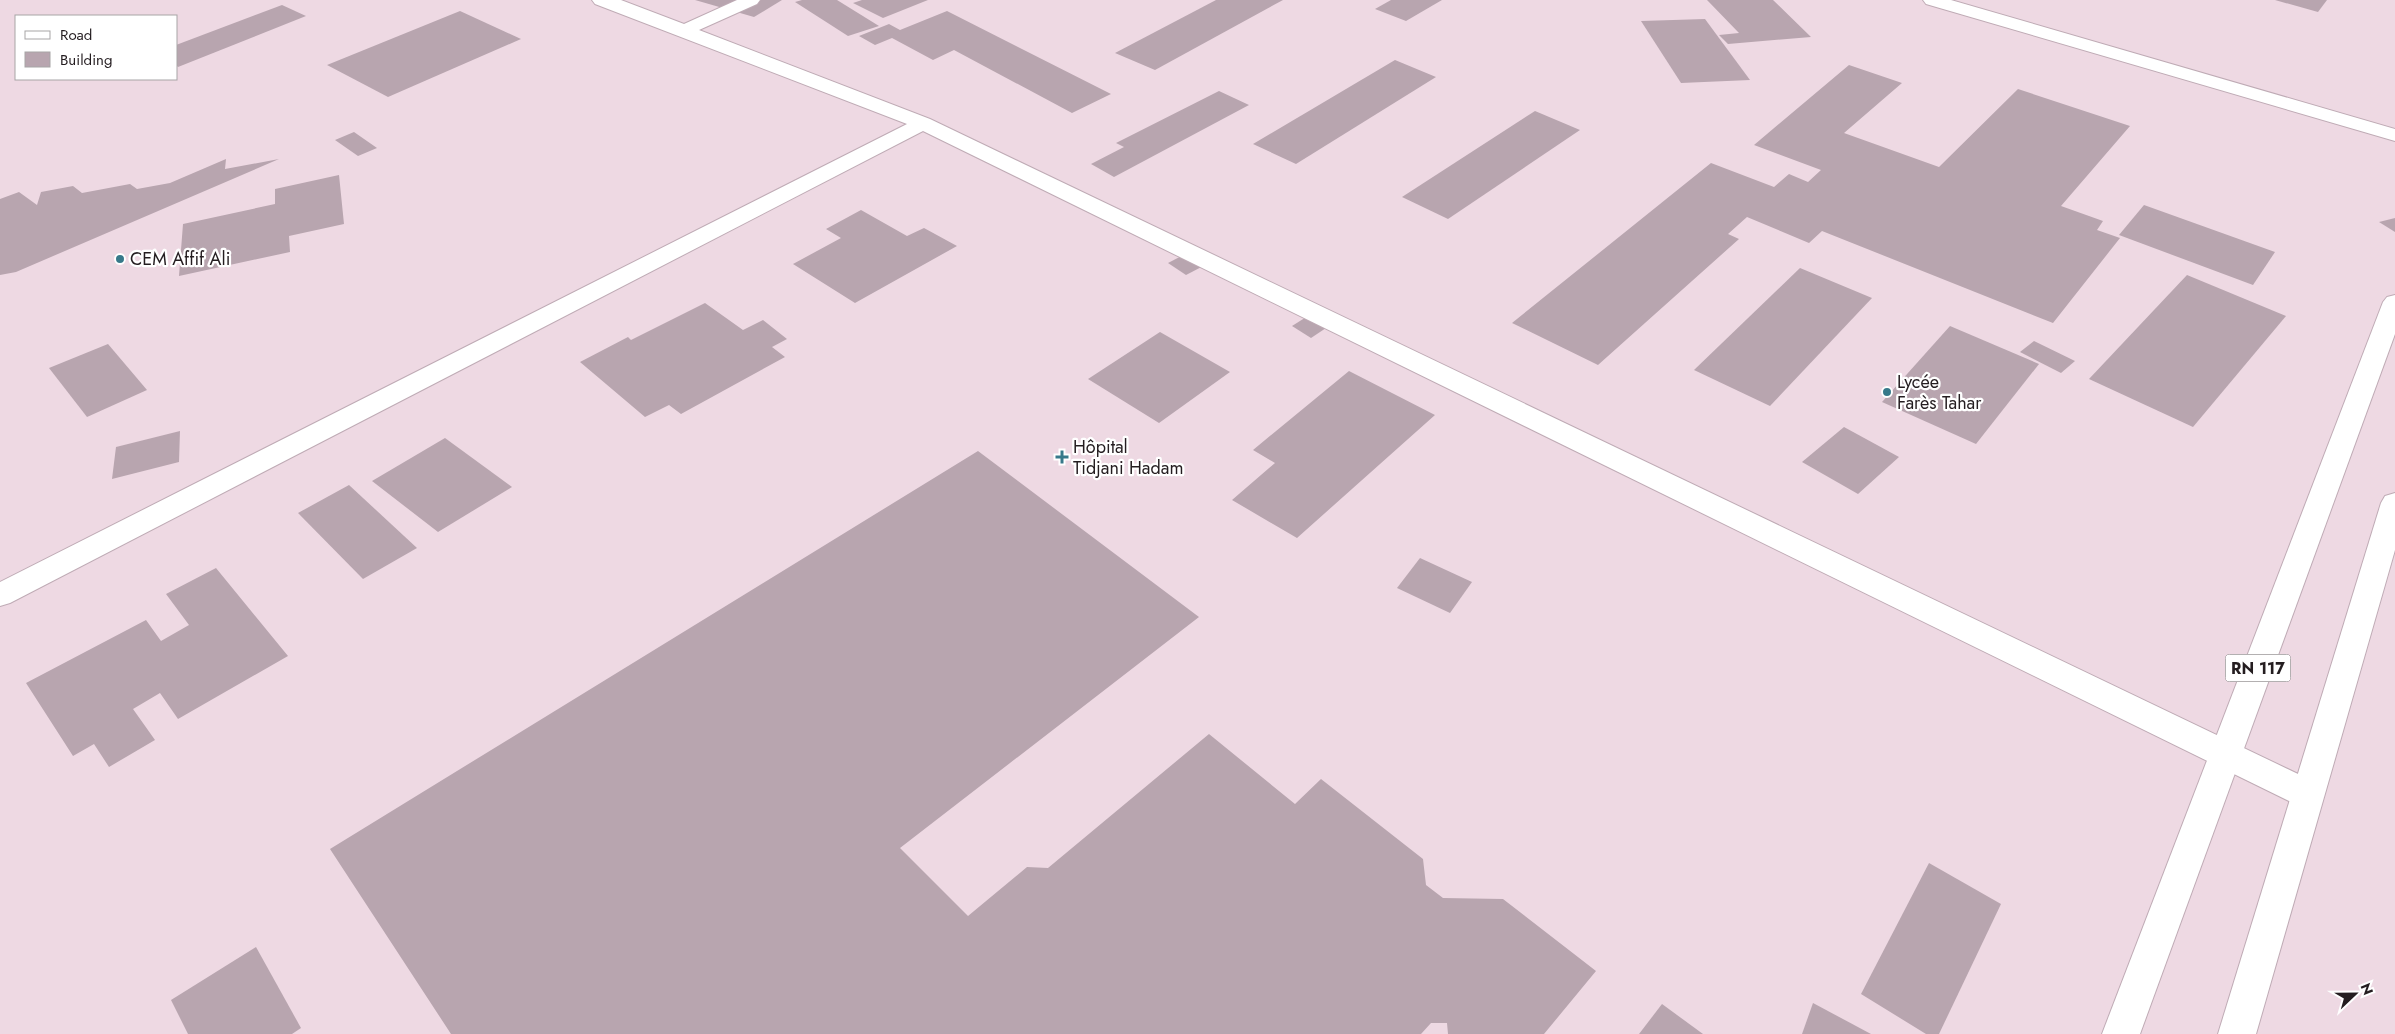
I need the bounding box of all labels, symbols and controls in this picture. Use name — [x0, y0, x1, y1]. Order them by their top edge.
legend — [15, 15, 178, 80]
text: Road — [60, 24, 92, 46]
text: Building — [60, 49, 112, 71]
place label: CEM Affif Ali — [130, 246, 230, 272]
marker: CEM Affif Ali — [114, 253, 126, 265]
place label: Lycée Farès Tahar — [1897, 369, 1982, 416]
marker: Lycée Farès Tahar — [1881, 386, 1893, 398]
place label: Hôpital Tidjani Hadam — [1073, 434, 1183, 481]
marker: Hôpital Tidjani Hadam — [1055, 450, 1069, 464]
road number: RN 117 — [2226, 654, 2290, 681]
north arrow — [2330, 969, 2380, 1019]
text: N — [2356, 980, 2378, 998]

